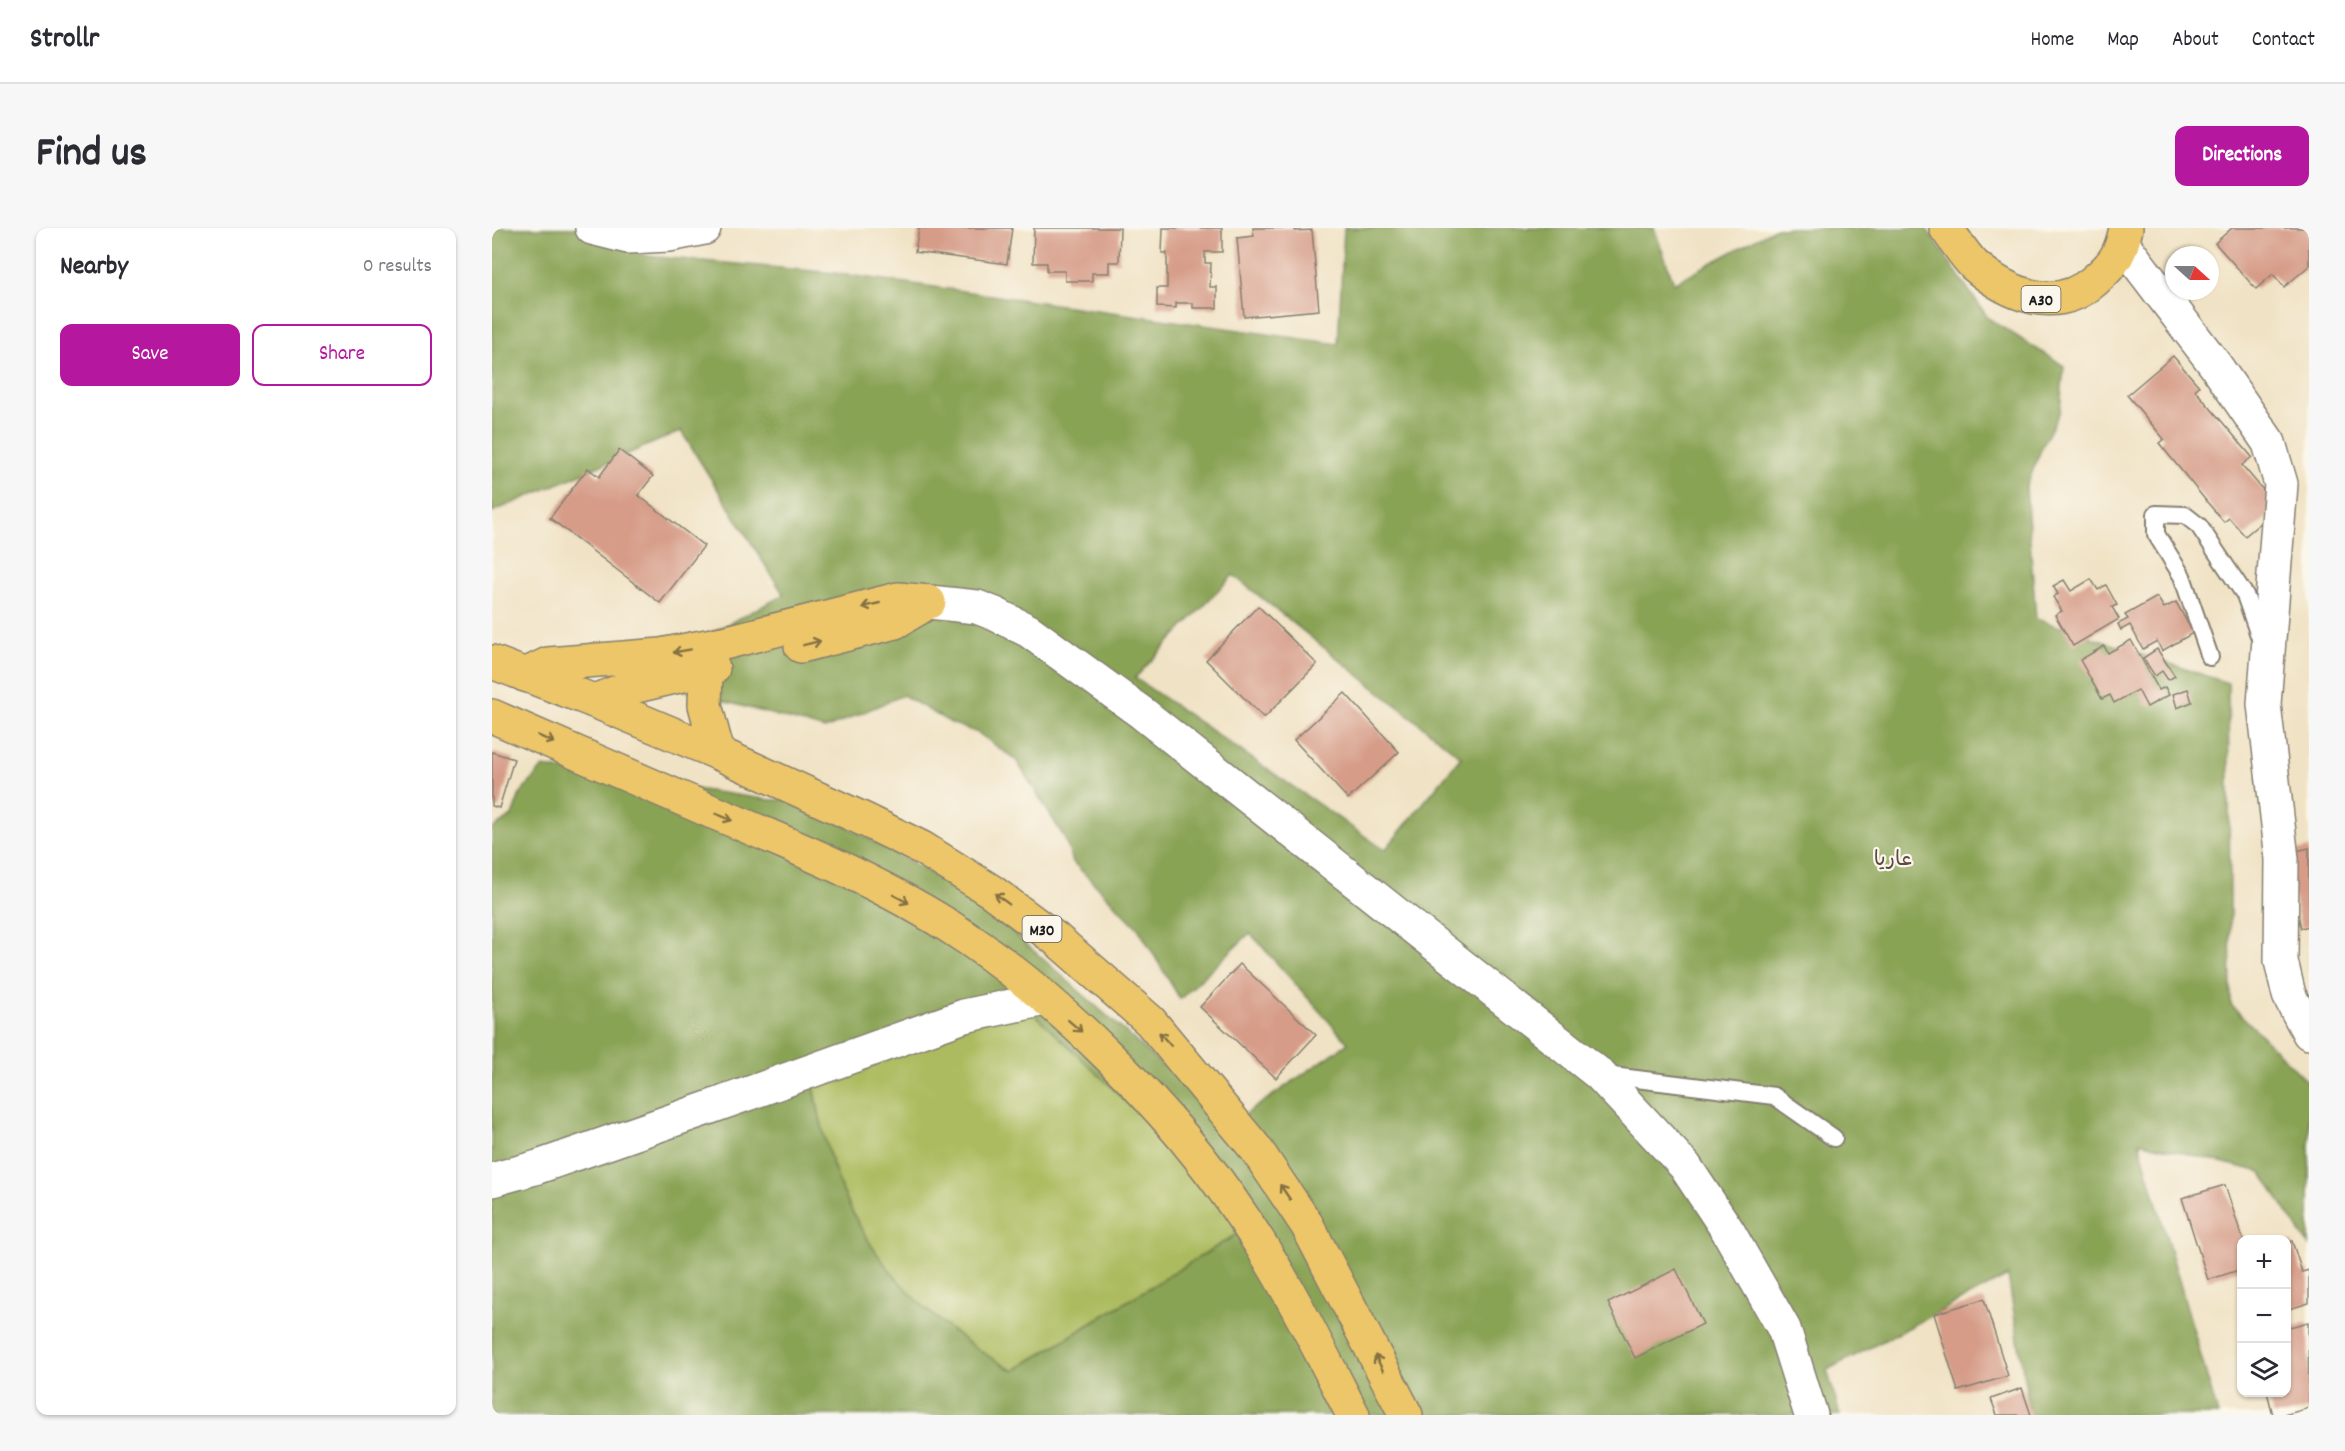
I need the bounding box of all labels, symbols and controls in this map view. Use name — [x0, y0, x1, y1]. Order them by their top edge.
text: Strollr — [30, 21, 99, 61]
text: Home — [2030, 26, 2074, 56]
text: Map — [2107, 26, 2139, 56]
text: About — [2172, 26, 2219, 56]
text: Contact — [2252, 26, 2315, 56]
text: Find us — [36, 126, 147, 186]
button: Directions — [2175, 126, 2309, 186]
north arrow — [2165, 246, 2219, 300]
text: Nearby — [60, 249, 128, 286]
text: 0 results — [363, 253, 432, 281]
road number: A30 — [2022, 286, 2060, 312]
button: Save — [60, 324, 240, 386]
button: Share — [252, 324, 432, 386]
one-way arrow — [862, 599, 881, 611]
one-way arrow — [802, 637, 821, 649]
one-way arrow — [673, 646, 692, 657]
one-way arrow — [536, 734, 554, 746]
one-way arrow — [715, 812, 733, 823]
district label: عاريا — [1874, 846, 1912, 876]
one-way arrow — [994, 892, 1010, 905]
one-way arrow — [892, 893, 909, 905]
road number: M30 — [1022, 916, 1062, 942]
one-way arrow — [1067, 1019, 1082, 1033]
one-way arrow — [1158, 1032, 1172, 1047]
one-way arrow — [1279, 1185, 1291, 1201]
map controls — [2237, 1235, 2291, 1397]
button: + — [2237, 1235, 2291, 1289]
button: − — [2237, 1289, 2291, 1343]
button: layers — [2237, 1343, 2291, 1397]
one-way arrow — [1373, 1355, 1385, 1372]

